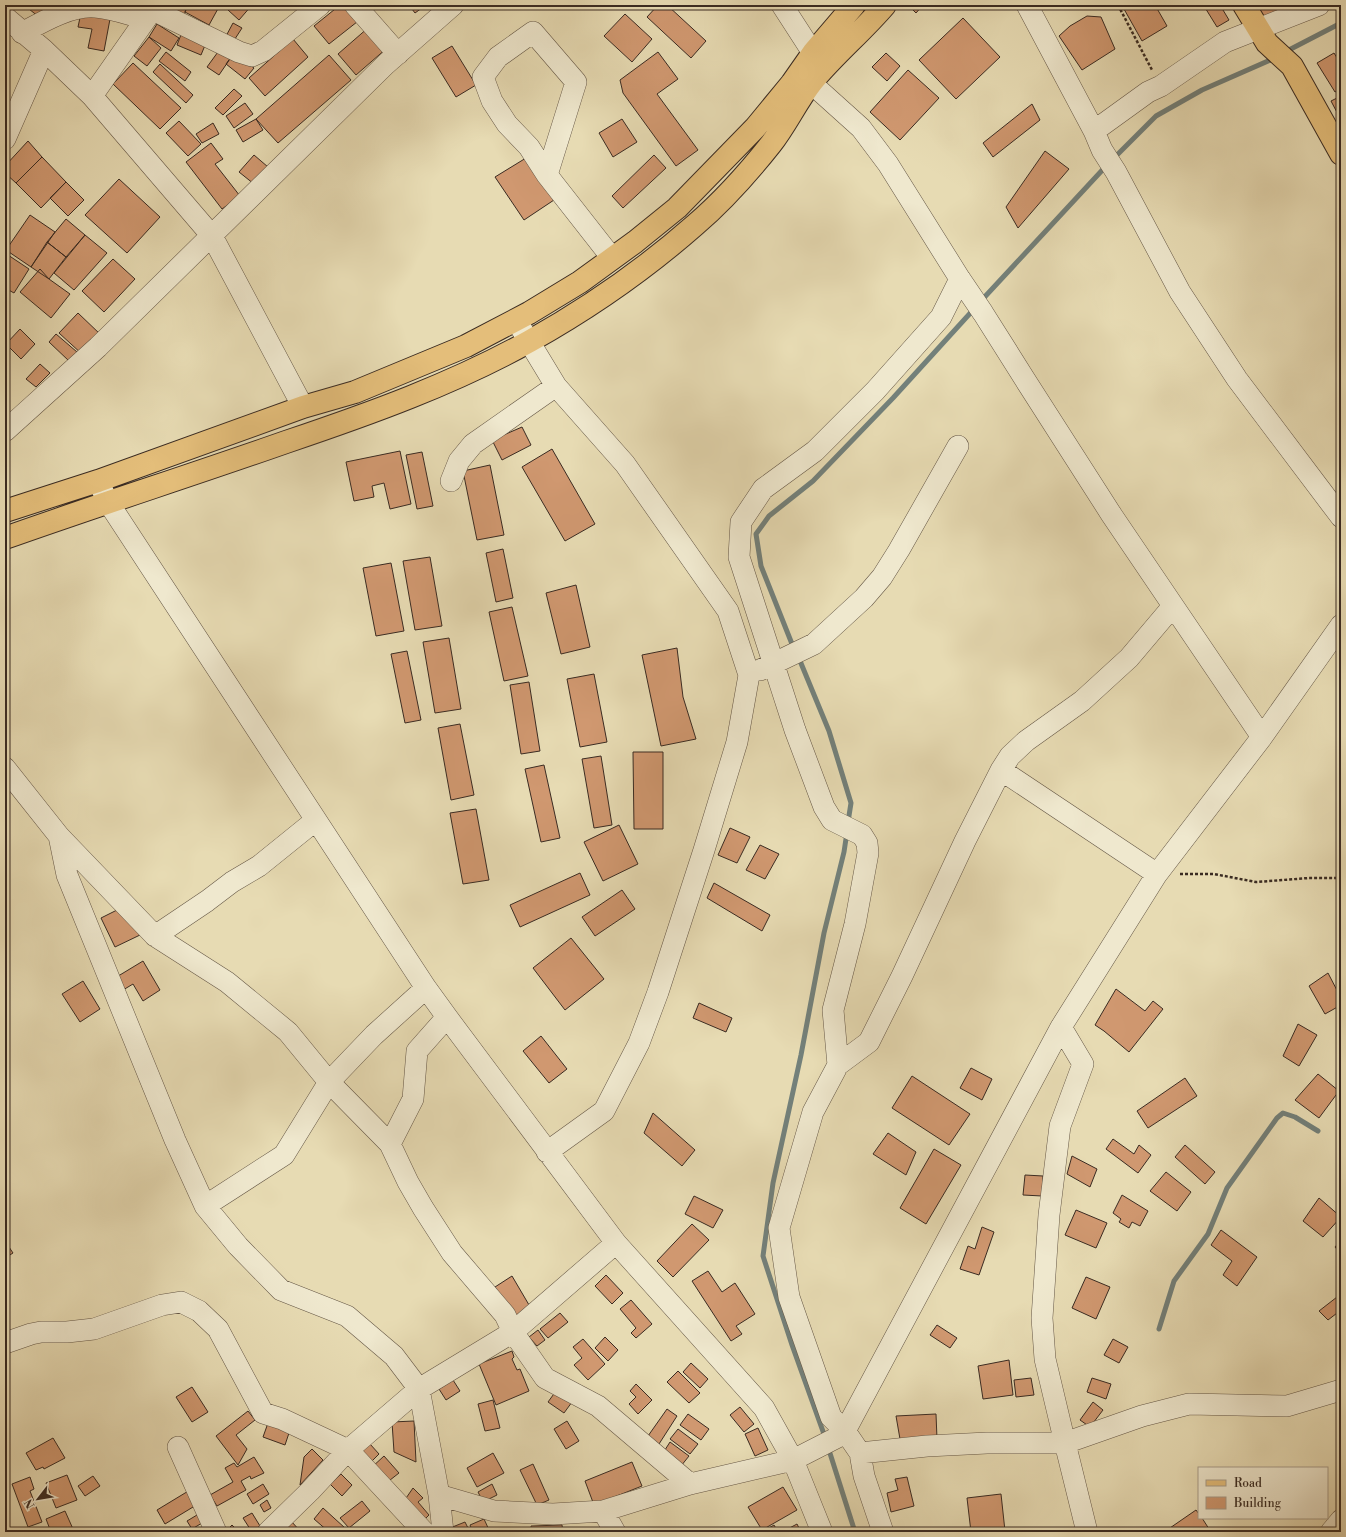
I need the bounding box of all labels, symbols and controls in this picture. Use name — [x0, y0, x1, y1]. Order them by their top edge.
legend — [1198, 1467, 1328, 1519]
text: Road — [1234, 1476, 1262, 1491]
north arrow — [18, 1479, 58, 1519]
text: N — [22, 1496, 39, 1511]
text: Building — [1233, 1496, 1282, 1511]

